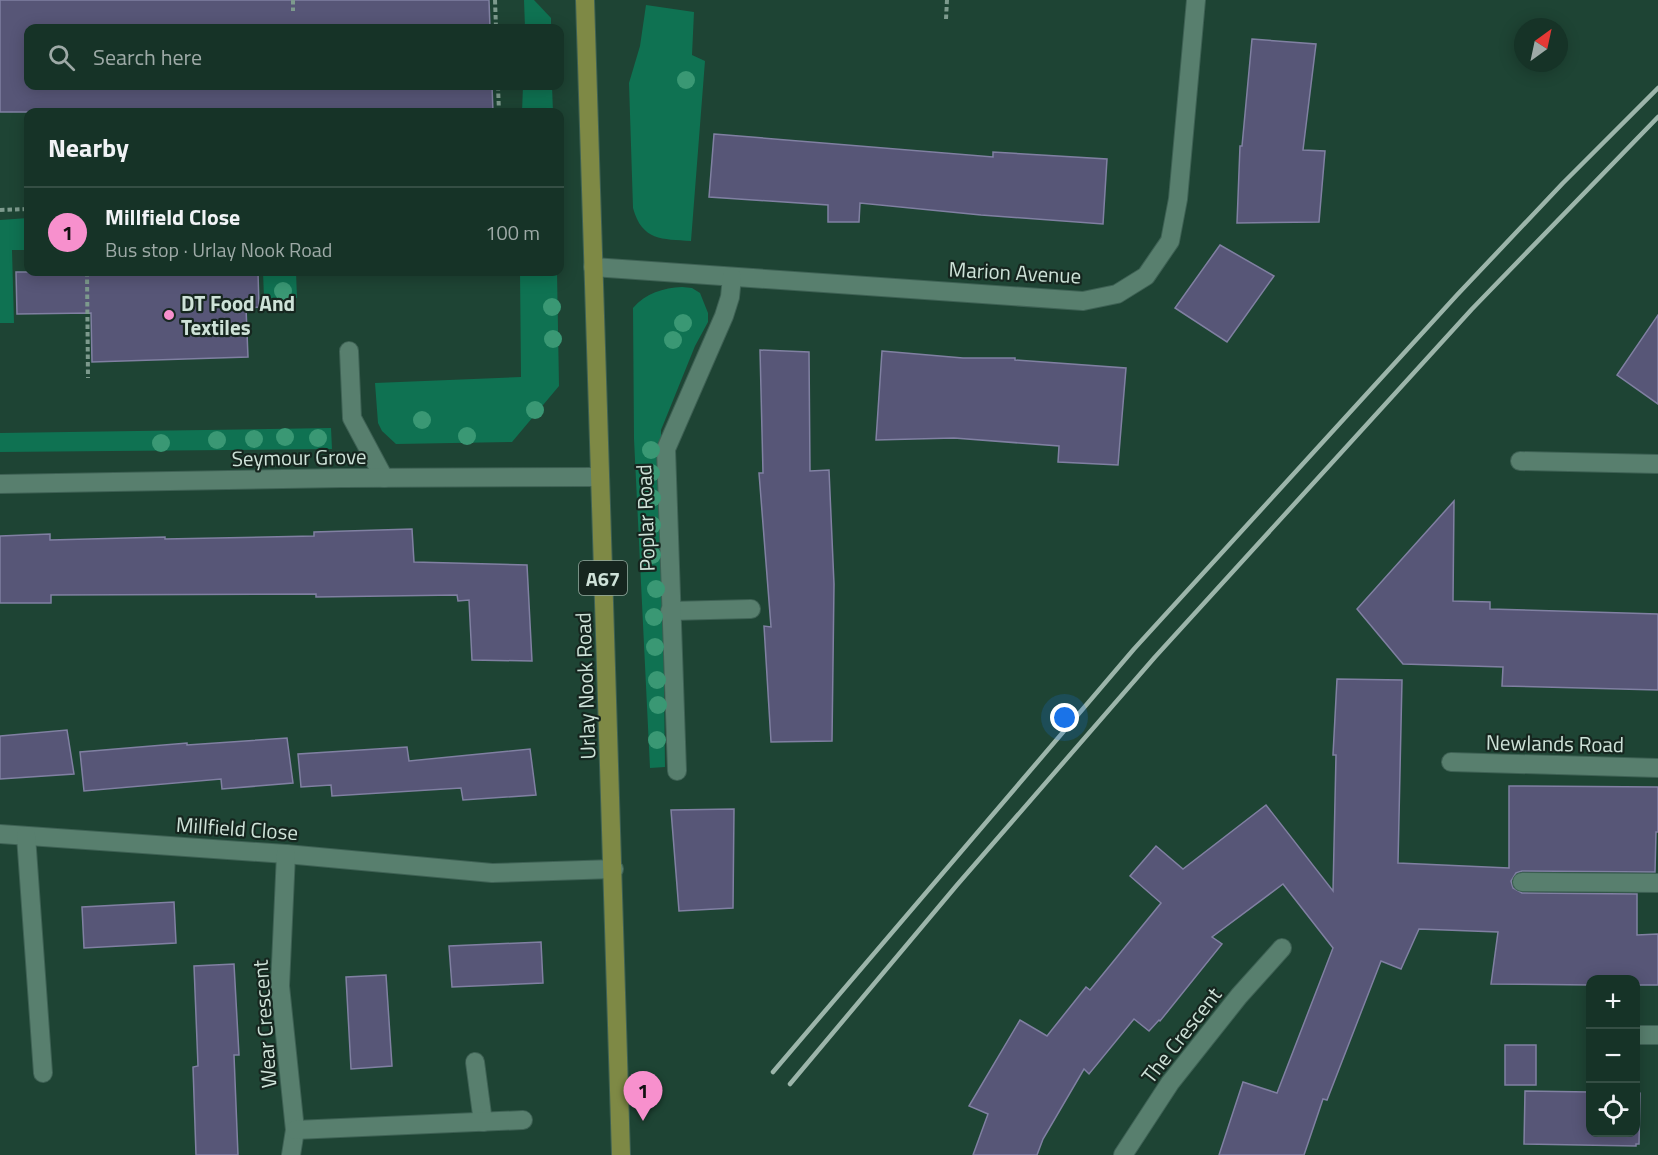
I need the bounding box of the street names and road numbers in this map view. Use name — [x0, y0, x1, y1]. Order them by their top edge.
street label: Marion Avenue — [948, 253, 1082, 291]
street label: Seymour Grove — [231, 440, 367, 474]
street label: Poplar Road — [627, 464, 663, 572]
road number: A67 — [579, 561, 627, 595]
street label: Urlay Nook Road — [566, 612, 604, 760]
street label: Newlands Road — [1486, 726, 1624, 760]
street label: Millfield Close — [175, 808, 299, 848]
street label: Wear Crescent — [244, 958, 284, 1089]
street label: The Crescent — [1133, 980, 1229, 1090]

